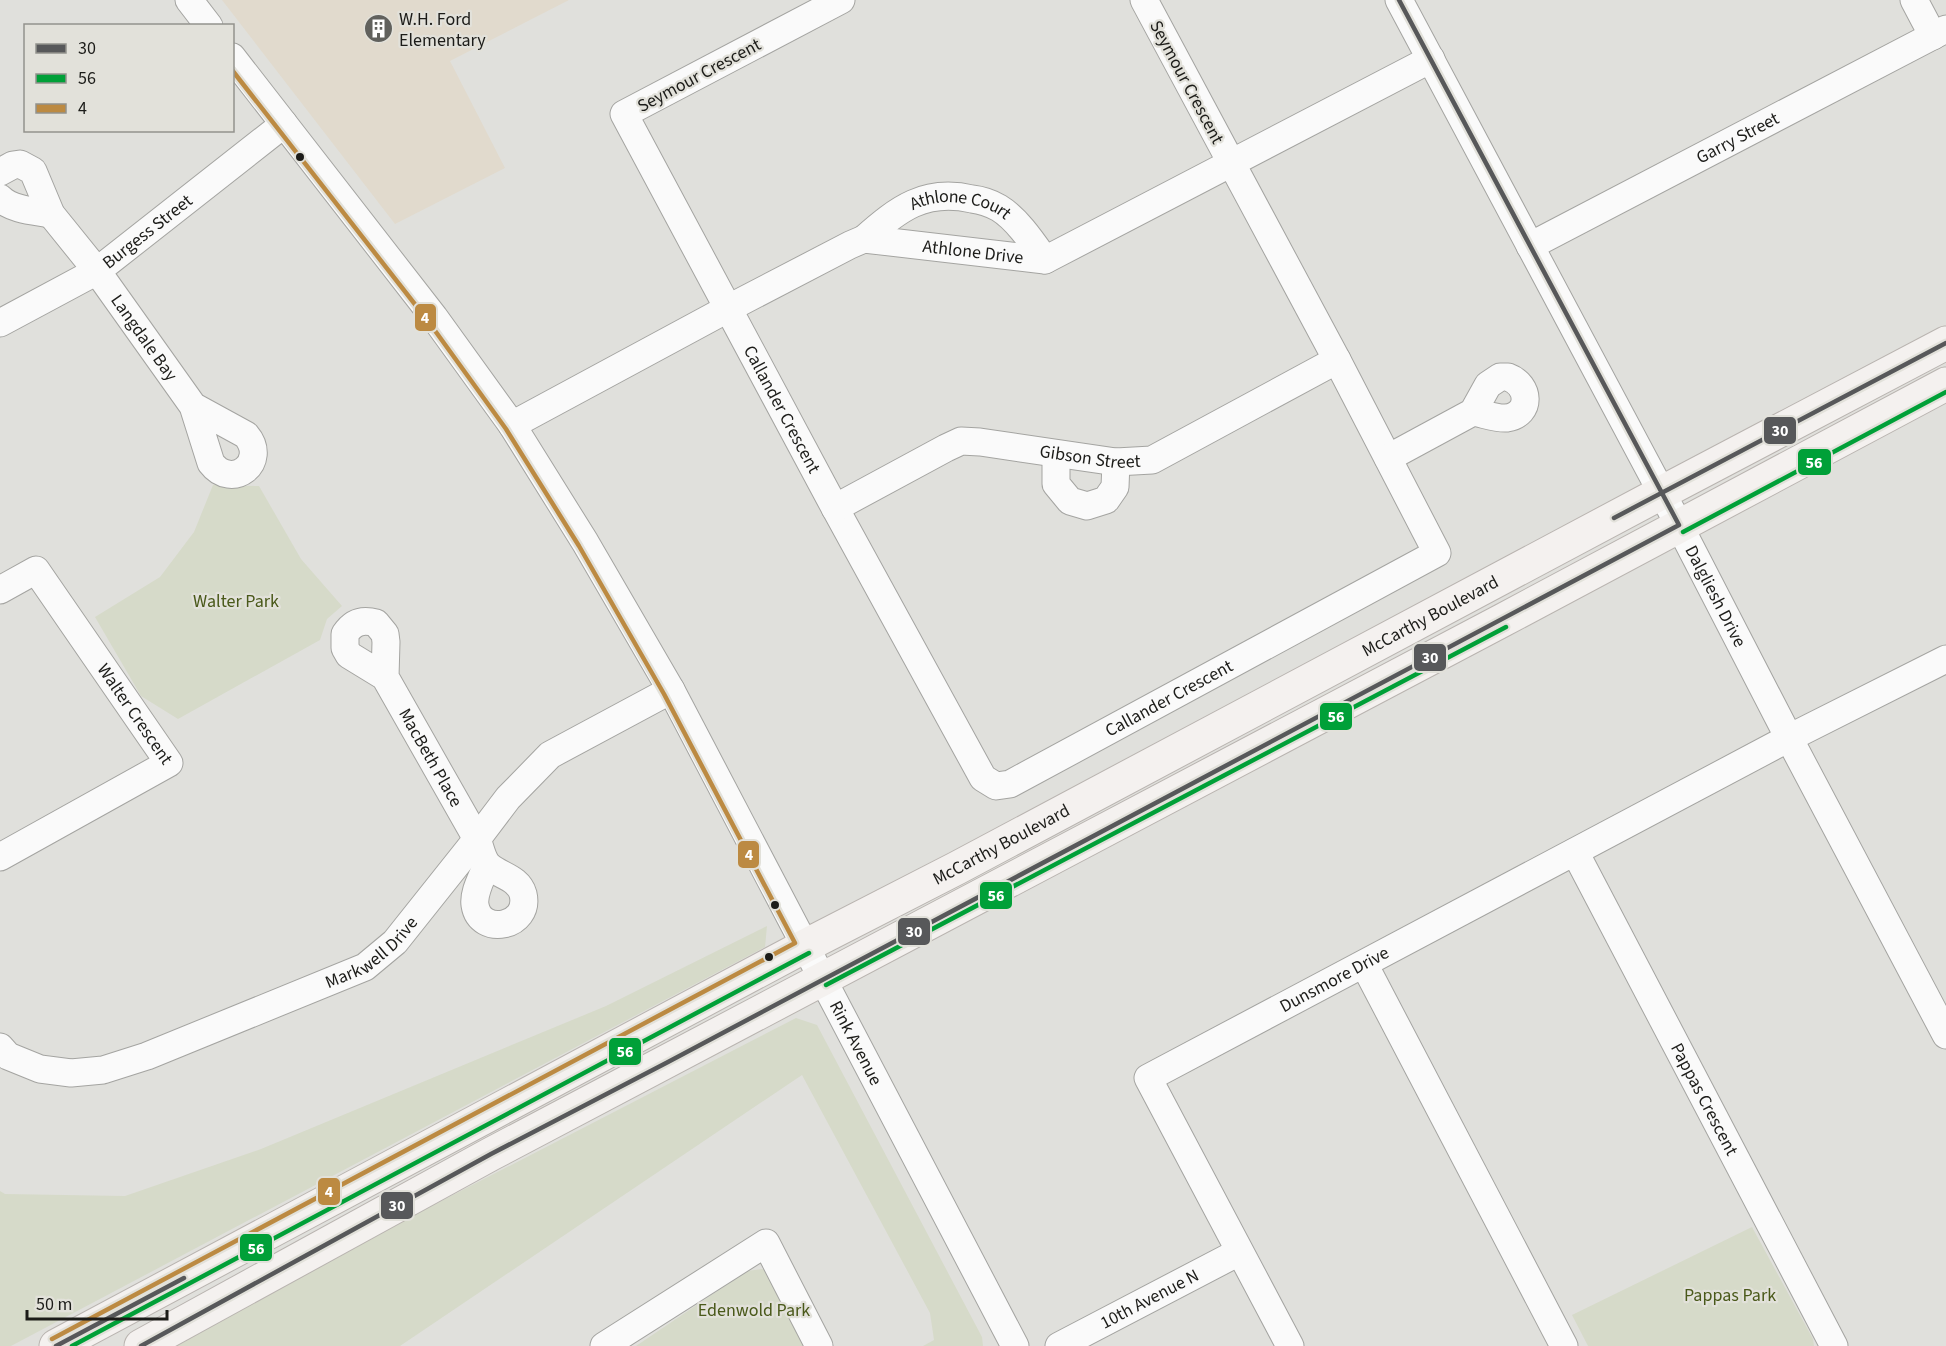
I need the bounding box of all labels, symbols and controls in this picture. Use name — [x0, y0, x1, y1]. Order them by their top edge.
place label: W.H. Ford Elementary — [399, 7, 486, 53]
building icon: W.H. Ford Elementary — [362, 13, 394, 45]
street label: Seymour Crescent — [1143, 16, 1230, 149]
legend — [24, 24, 234, 132]
street label: Seymour Crescent — [633, 32, 766, 119]
text: 30 — [78, 36, 96, 61]
text: 56 — [78, 66, 96, 91]
text: 4 — [78, 96, 87, 121]
street label: Garry Street — [1692, 106, 1784, 170]
unlabelled marker — [294, 151, 306, 163]
street label: Athlone Court — [906, 184, 1017, 226]
street label: Burgess Street — [97, 189, 198, 275]
street label: Athlone Drive — [921, 234, 1025, 270]
street label: Langdale Bay — [104, 289, 184, 387]
line badge: 4 — [414, 303, 437, 332]
text: 4 — [421, 307, 430, 329]
street label: Callander Crescent — [737, 341, 826, 478]
line badge: 30 — [1763, 416, 1797, 445]
text: 30 — [1772, 420, 1788, 442]
street label: Gibson Street — [1038, 439, 1141, 475]
line badge: 56 — [1797, 448, 1832, 476]
text: 56 — [1806, 452, 1822, 474]
street label: Dalgliesh Drive — [1679, 541, 1752, 652]
street label: McCarthy Boulevard — [1357, 570, 1503, 663]
park label: Walter Park — [193, 589, 279, 614]
line badge: 30 — [1413, 643, 1447, 672]
text: 30 — [1422, 647, 1438, 669]
street label: Callander Crescent — [1101, 654, 1237, 743]
street label: Walter Crescent — [91, 659, 178, 770]
line badge: 56 — [1319, 702, 1353, 731]
street label: MacBeth Place — [392, 704, 468, 812]
text: 56 — [1328, 706, 1344, 728]
street label: McCarthy Boulevard — [929, 798, 1074, 891]
line badge: 4 — [737, 840, 760, 869]
text: 4 — [745, 844, 754, 866]
line badge: 56 — [979, 881, 1013, 910]
text: 56 — [988, 885, 1004, 907]
unlabelled marker — [769, 899, 781, 911]
street label: Markwell Drive — [321, 911, 424, 995]
line badge: 30 — [897, 917, 931, 946]
text: 30 — [906, 921, 922, 943]
street label: Dunsmore Drive — [1275, 940, 1394, 1019]
unlabelled marker — [763, 951, 775, 963]
street label: Rink Avenue — [823, 996, 888, 1090]
line badge: 56 — [608, 1037, 642, 1066]
street label: Pappas Crescent — [1664, 1039, 1744, 1160]
text: 56 — [617, 1041, 633, 1063]
line badge: 4 — [317, 1177, 341, 1206]
text: 4 — [325, 1181, 334, 1203]
line badge: 30 — [380, 1191, 414, 1220]
text: 30 — [389, 1195, 405, 1217]
line badge: 56 — [239, 1233, 273, 1262]
text: 56 — [248, 1238, 264, 1260]
street label: 10th Avenue N — [1096, 1263, 1203, 1335]
scale bar — [27, 1283, 166, 1321]
park label: Pappas Park — [1684, 1283, 1776, 1308]
text: 50 m — [36, 1292, 72, 1317]
park label: Edenwold Park — [698, 1298, 810, 1323]

